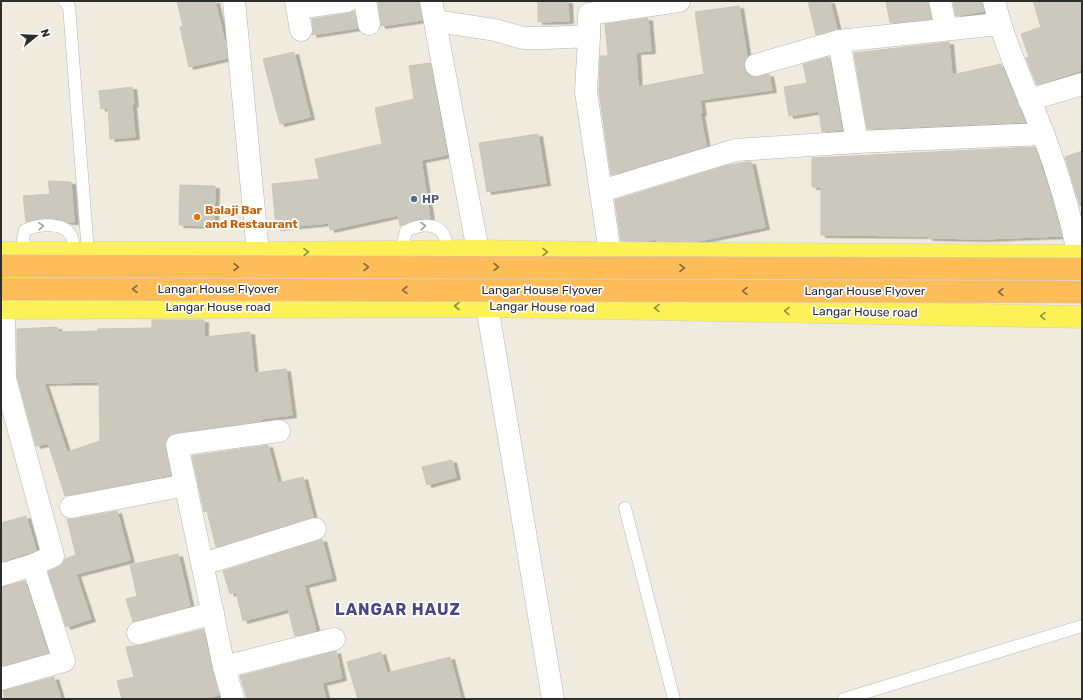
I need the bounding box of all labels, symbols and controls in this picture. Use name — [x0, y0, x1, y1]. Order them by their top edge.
north arrow — [16, 16, 56, 56]
text: N — [38, 27, 52, 39]
place label: HP — [422, 192, 439, 206]
marker: HP — [409, 194, 419, 204]
place label: Balaji Bar and Restaurant — [205, 203, 298, 231]
marker: Balaji Bar and Restaurant — [192, 212, 202, 222]
one-way arrow — [420, 221, 426, 230]
one-way arrow — [38, 222, 44, 231]
one-way arrow — [303, 248, 309, 256]
one-way arrow — [542, 248, 548, 256]
one-way arrow — [233, 263, 239, 271]
one-way arrow — [363, 263, 369, 271]
one-way arrow — [493, 263, 499, 272]
one-way arrow — [679, 264, 685, 272]
street label: Langar House Flyover — [158, 282, 279, 296]
street label: Langar House Flyover — [482, 283, 603, 297]
street label: Langar House Flyover — [805, 284, 926, 298]
one-way arrow — [132, 285, 138, 293]
one-way arrow — [402, 286, 408, 294]
one-way arrow — [742, 287, 748, 295]
one-way arrow — [998, 288, 1004, 296]
street label: Langar House road — [489, 299, 595, 315]
street label: Langar House road — [165, 300, 271, 314]
one-way arrow — [454, 302, 460, 310]
one-way arrow — [654, 304, 660, 313]
street label: Langar House road — [812, 304, 918, 320]
one-way arrow — [784, 307, 790, 315]
one-way arrow — [1040, 312, 1046, 320]
district label: LANGAR HAUZ — [335, 600, 461, 619]

